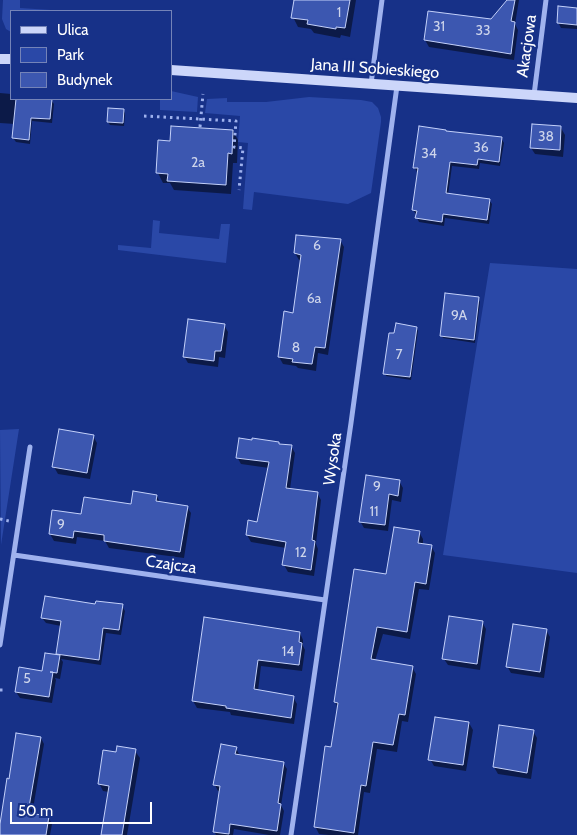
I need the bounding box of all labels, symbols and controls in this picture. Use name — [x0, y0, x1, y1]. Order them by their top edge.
house number: 1 — [337, 5, 341, 21]
legend — [10, 10, 172, 100]
street label: Akacjowa — [513, 13, 541, 79]
house number: 31 — [433, 19, 445, 35]
text: Ulica — [57, 21, 88, 39]
house number: 33 — [475, 23, 491, 39]
text: Park — [57, 46, 84, 64]
street label: Jana III Sobieskiego — [310, 55, 440, 83]
text: Budynek — [57, 71, 112, 89]
house number: 38 — [538, 129, 554, 145]
house number: 36 — [473, 140, 489, 156]
house number: 34 — [421, 146, 437, 162]
house number: 2a — [191, 155, 205, 171]
house number: 6 — [313, 238, 321, 254]
house number: 6a — [307, 291, 321, 307]
house number: 9A — [451, 308, 467, 324]
house number: 8 — [292, 340, 300, 356]
house number: 7 — [395, 347, 403, 363]
street label: Wysoka — [320, 431, 346, 487]
house number: 9 — [373, 479, 381, 495]
house number: 11 — [369, 504, 379, 520]
house number: 9 — [57, 517, 65, 533]
house number: 12 — [295, 545, 307, 561]
street label: Czajcza — [144, 552, 198, 578]
house number: 14 — [282, 644, 294, 660]
house number: 5 — [23, 671, 31, 687]
scale bar — [12, 792, 155, 824]
text: 50 m — [18, 802, 53, 820]

